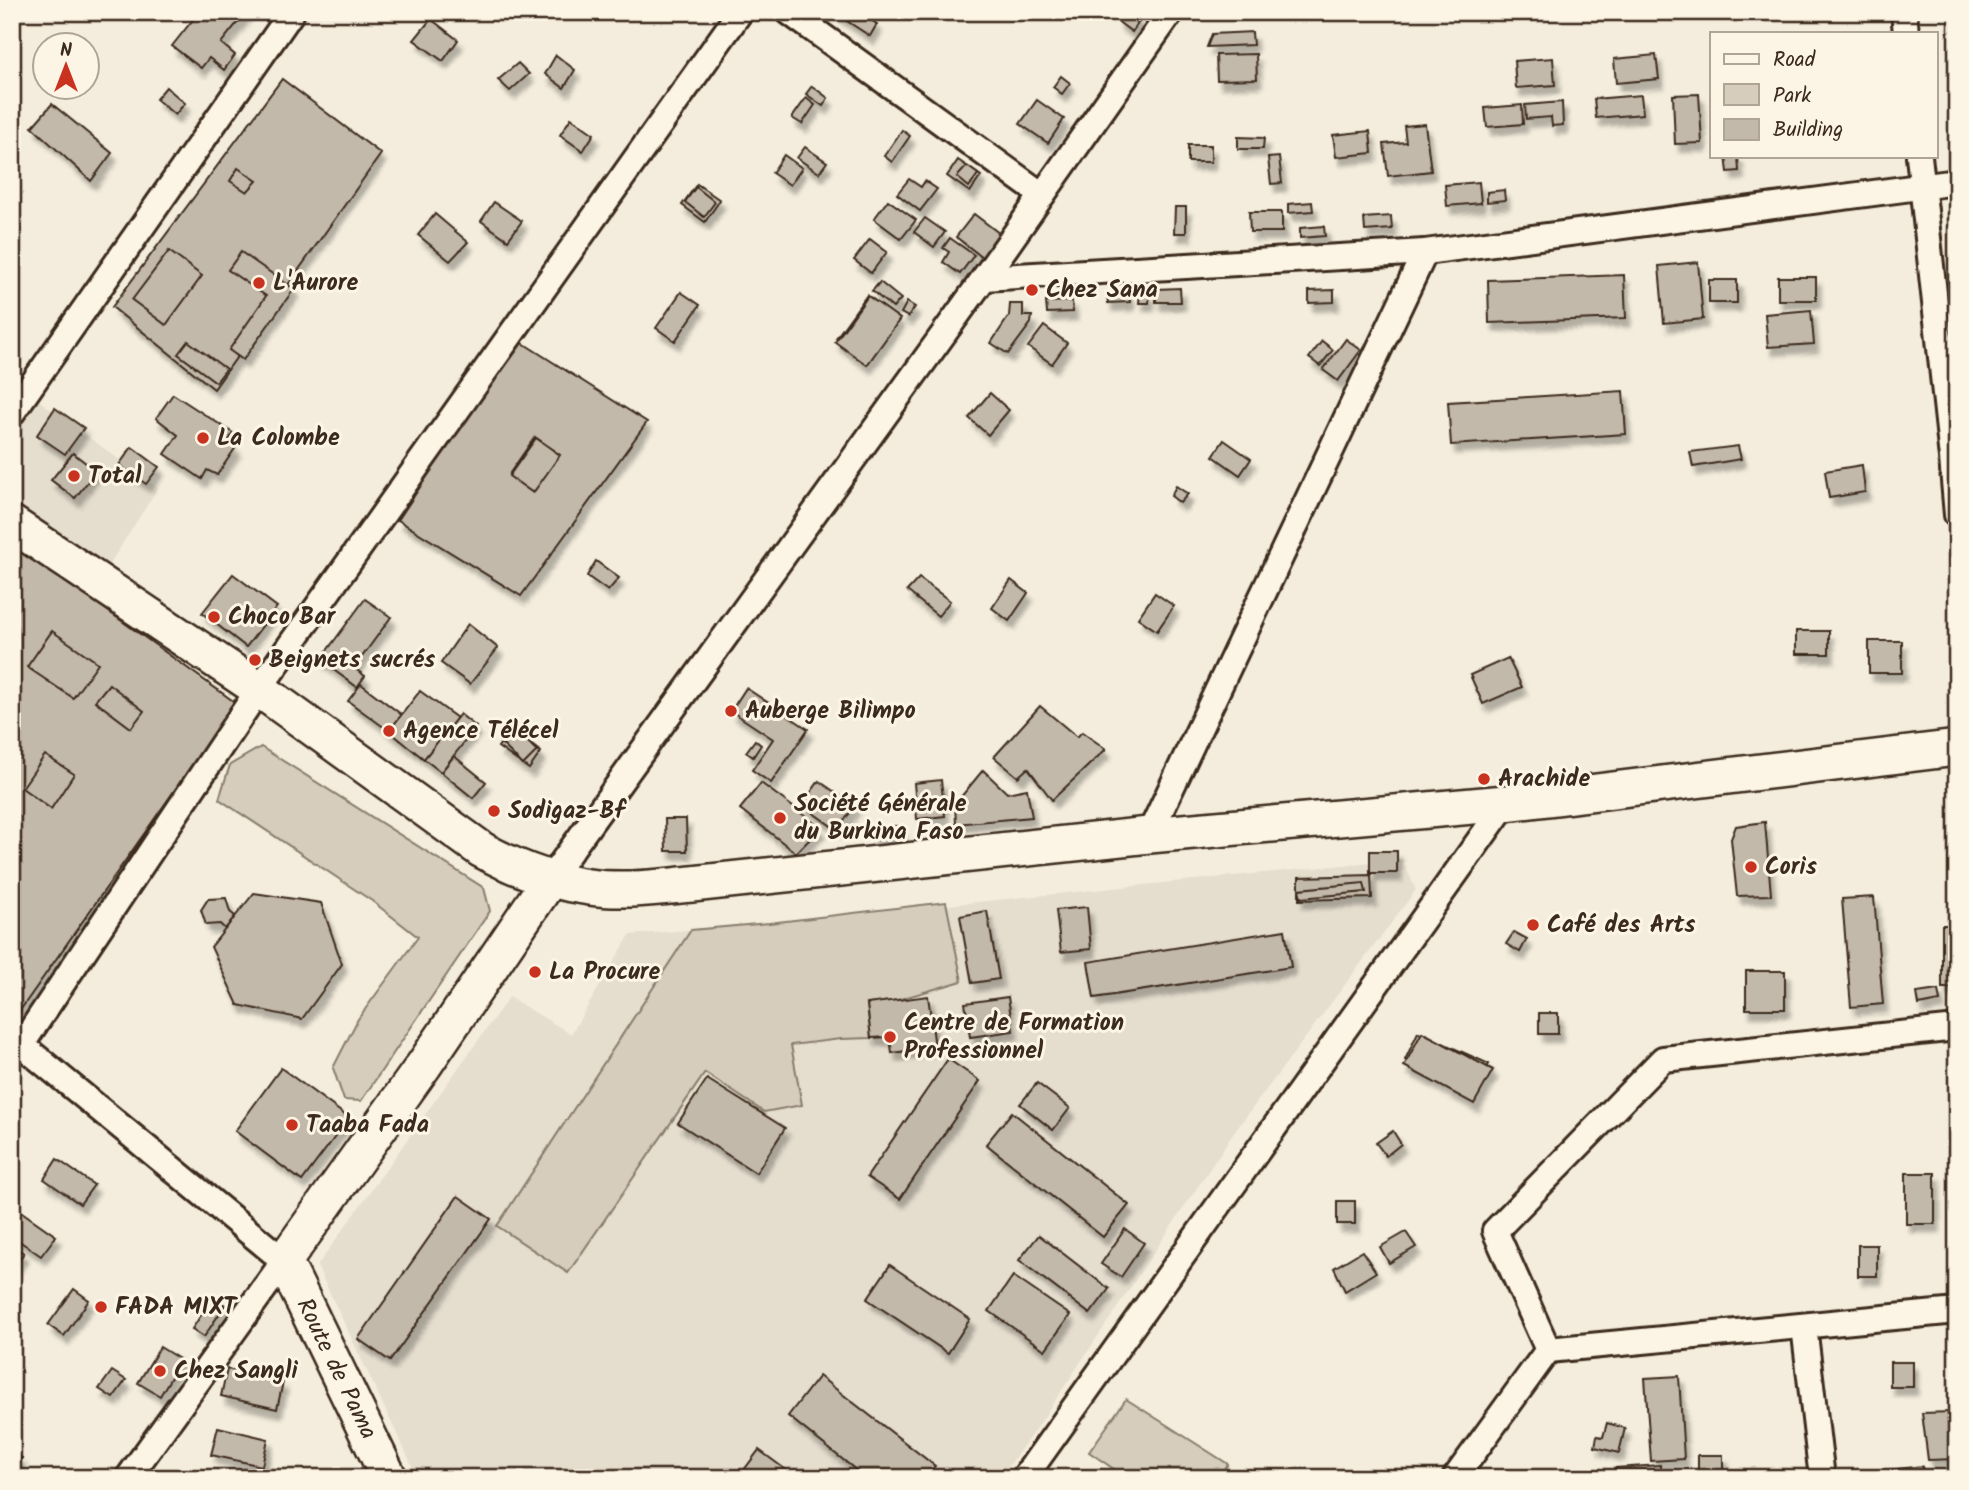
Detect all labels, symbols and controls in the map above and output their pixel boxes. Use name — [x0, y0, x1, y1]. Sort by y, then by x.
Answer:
north arrow — [32, 32, 102, 102]
legend — [1710, 32, 1938, 158]
text: N — [60, 36, 72, 66]
text: Road — [1773, 44, 1816, 77]
text: Park — [1773, 80, 1811, 113]
text: Building — [1773, 114, 1843, 147]
place label: L'Aurore — [273, 264, 358, 303]
place label: Chez Sana — [1046, 271, 1158, 310]
marker: L'Aurore — [251, 275, 267, 291]
marker: Chez Sana — [1024, 282, 1040, 298]
place label: La Colombe — [217, 419, 340, 458]
marker: La Colombe — [195, 430, 211, 446]
place label: Total — [88, 457, 142, 496]
marker: Total — [66, 468, 82, 484]
place label: Choco Bar — [228, 598, 336, 637]
marker: Choco Bar — [206, 609, 222, 625]
place label: Beignets sucrés — [269, 641, 435, 680]
marker: Beignets sucrés — [247, 652, 263, 668]
place label: Auberge Bilimpo — [745, 692, 916, 731]
marker: Auberge Bilimpo — [723, 703, 739, 719]
place label: Agence Télécel — [403, 712, 559, 751]
marker: Agence Télécel — [381, 723, 397, 739]
place label: Arachide — [1498, 760, 1590, 799]
marker: Arachide — [1476, 771, 1492, 787]
place label: Société Générale du Burkina Faso — [794, 785, 967, 852]
place label: Sodigaz-Bf — [508, 792, 627, 831]
marker: Sodigaz-Bf — [486, 803, 502, 819]
marker: Société Générale du Burkina Faso — [772, 810, 788, 826]
place label: Coris — [1765, 848, 1817, 887]
marker: Coris — [1743, 859, 1759, 875]
place label: Café des Arts — [1547, 906, 1696, 945]
marker: Café des Arts — [1525, 917, 1541, 933]
place label: La Procure — [549, 953, 660, 992]
marker: La Procure — [527, 964, 543, 980]
place label: Centre de Formation Professionnel — [904, 1004, 1124, 1071]
marker: Centre de Formation Professionnel — [882, 1029, 898, 1045]
place label: Taaba Fada — [306, 1106, 429, 1145]
marker: Taaba Fada — [284, 1117, 300, 1133]
place label: FADA MIXT — [115, 1288, 238, 1327]
street label: Route de Pama — [285, 1292, 387, 1446]
marker: FADA MIXT — [93, 1299, 109, 1315]
place label: Chez Sangli — [174, 1352, 299, 1391]
marker: Chez Sangli — [152, 1363, 168, 1379]

